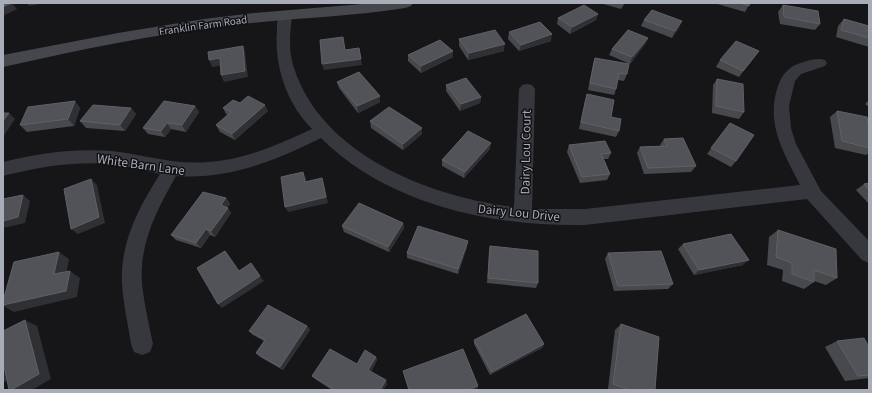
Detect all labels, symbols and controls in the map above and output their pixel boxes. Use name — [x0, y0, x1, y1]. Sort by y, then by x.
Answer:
street label: Franklin Farm Road — [158, 12, 248, 39]
street label: Dairy Lou Court — [516, 109, 536, 194]
street label: White Barn Lane — [96, 150, 186, 180]
street label: Dairy Lou Drive — [477, 200, 561, 226]

